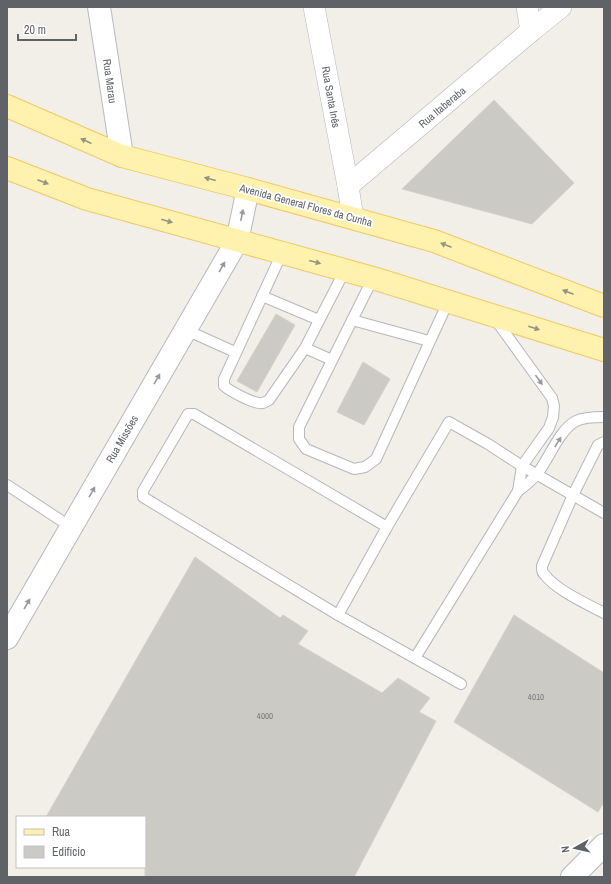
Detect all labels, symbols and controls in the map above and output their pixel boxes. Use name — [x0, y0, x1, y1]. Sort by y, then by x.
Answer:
scale bar — [18, 16, 76, 42]
text: 20 m — [24, 22, 46, 38]
street label: Rua Marau — [100, 58, 120, 104]
street label: Rua Santa Inês — [319, 65, 343, 129]
street label: Rua Itaberaba — [416, 83, 468, 131]
one-way arrow — [80, 138, 92, 144]
one-way arrow — [204, 176, 216, 182]
one-way arrow — [38, 179, 50, 185]
street label: Avenida General Flores da Cunha — [237, 180, 374, 229]
one-way arrow — [240, 209, 246, 221]
one-way arrow — [161, 218, 173, 224]
one-way arrow — [440, 242, 452, 248]
one-way arrow — [309, 259, 321, 265]
one-way arrow — [219, 261, 226, 273]
one-way arrow — [561, 288, 573, 294]
one-way arrow — [528, 325, 540, 331]
one-way arrow — [154, 373, 161, 385]
one-way arrow — [535, 375, 543, 386]
street label: Rua Missões — [103, 412, 141, 465]
one-way arrow — [554, 437, 562, 447]
one-way arrow — [88, 486, 95, 497]
one-way arrow — [23, 598, 30, 610]
house number: 4010 — [528, 691, 544, 703]
house number: 4000 — [257, 710, 273, 722]
legend — [16, 816, 146, 868]
text: Rua — [52, 824, 71, 840]
north arrow — [555, 828, 595, 868]
text: Edifício — [52, 844, 85, 860]
text: N — [558, 845, 572, 854]

